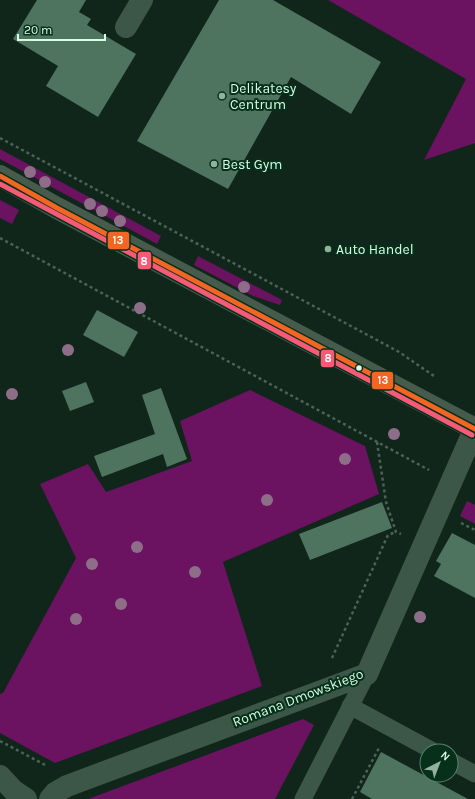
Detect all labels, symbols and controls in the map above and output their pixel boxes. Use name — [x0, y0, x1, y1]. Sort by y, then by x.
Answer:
scale bar — [18, 16, 105, 42]
text: 20 m — [24, 23, 52, 37]
place label: Delikatesy Centrum — [230, 80, 297, 113]
marker: Delikatesy Centrum — [217, 91, 227, 101]
place label: Best Gym — [222, 156, 282, 173]
marker: Best Gym — [209, 159, 219, 169]
line badge: 13 — [107, 231, 130, 250]
text: 13 — [113, 234, 124, 247]
place label: Auto Handel — [336, 241, 414, 258]
marker: Auto Handel — [323, 244, 333, 254]
line badge: 8 — [137, 251, 152, 270]
text: 8 — [140, 255, 148, 268]
line badge: 8 — [320, 349, 335, 368]
text: 8 — [324, 352, 332, 365]
unlabelled marker — [354, 363, 364, 373]
line badge: 13 — [371, 371, 394, 390]
text: 13 — [378, 374, 389, 387]
street label: Romana Dmowskiego — [230, 665, 366, 731]
north arrow — [419, 743, 459, 783]
text: N — [438, 748, 453, 763]

